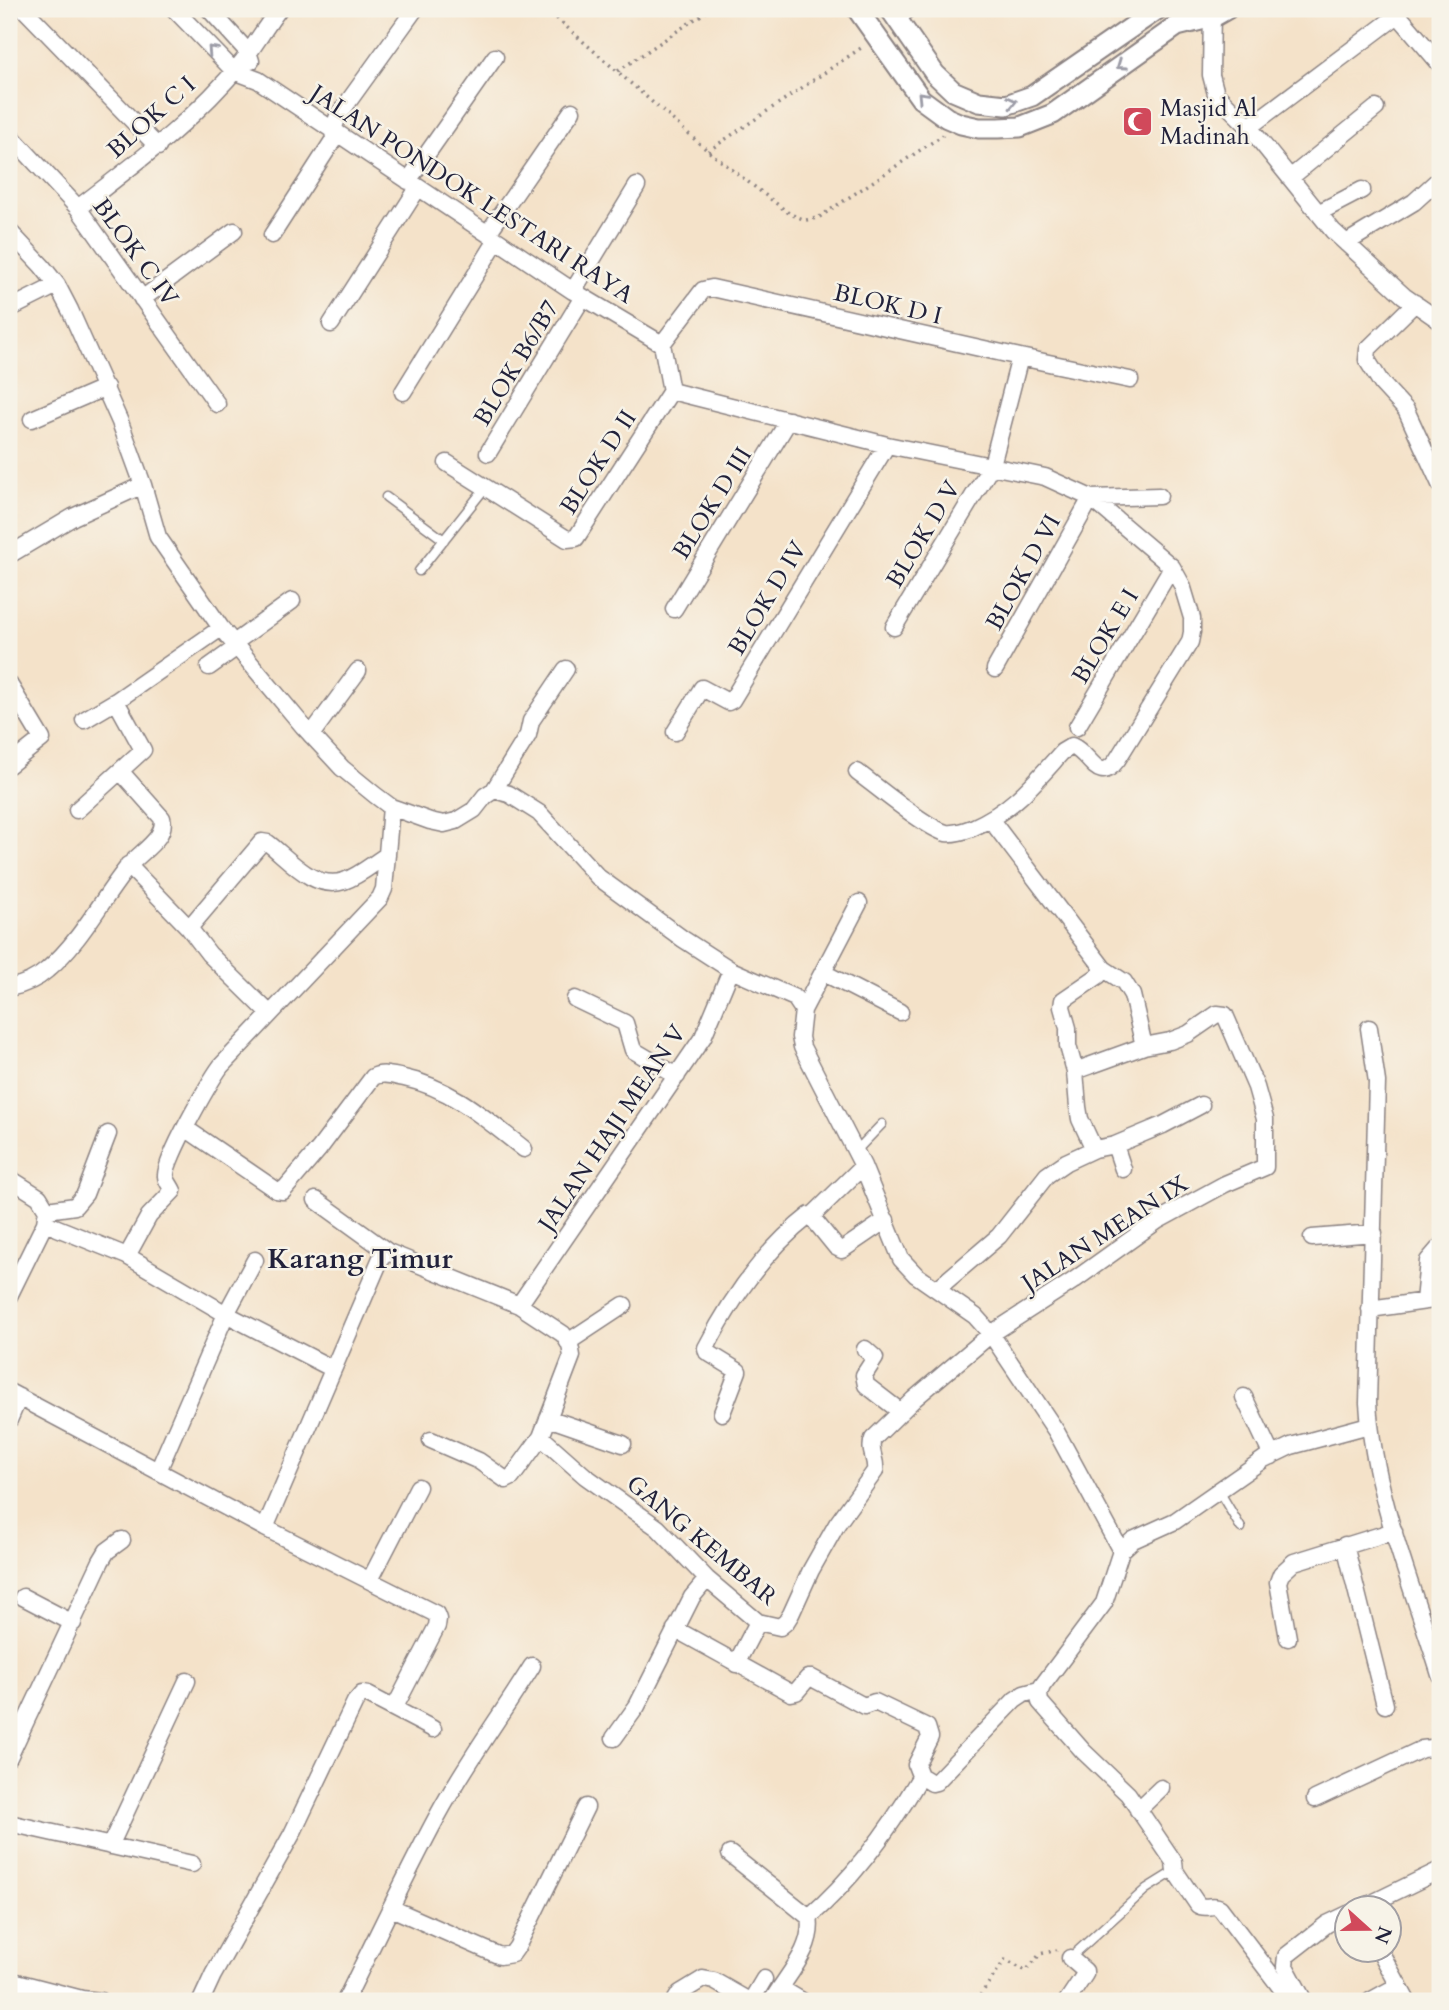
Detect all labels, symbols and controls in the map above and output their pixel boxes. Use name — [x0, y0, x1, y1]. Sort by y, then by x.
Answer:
one-way arrow — [208, 45, 220, 58]
one-way arrow — [1116, 57, 1129, 69]
street label: BLOK C I — [100, 69, 203, 166]
street label: JALAN PONDOK LESTARI RAYA — [301, 76, 641, 312]
one-way arrow — [917, 92, 930, 105]
place label: Masjid Al Madinah — [1160, 92, 1257, 153]
one-way arrow — [1006, 95, 1018, 110]
mosque icon: Masjid Al Madinah — [1120, 105, 1154, 139]
street label: BLOK C IV — [85, 191, 186, 313]
street label: BLOK D I — [831, 276, 945, 333]
street label: BLOK B6/B7 — [466, 294, 567, 432]
street label: BLOK D II — [552, 404, 644, 521]
street label: BLOK D III — [665, 441, 760, 566]
street label: BLOK D V — [879, 474, 969, 594]
street label: BLOK D VI — [978, 508, 1069, 636]
street label: BLOK D IV — [720, 535, 815, 661]
street label: BLOK E I — [1064, 583, 1147, 690]
street label: JALAN HAJI MEAN V — [529, 1018, 694, 1241]
street label: JALAN MEAN IX — [1013, 1167, 1195, 1301]
district label: Karang Timur — [267, 1240, 454, 1278]
street label: GANG KEMBAR — [619, 1468, 784, 1613]
north arrow — [1334, 1895, 1404, 1965]
text: N — [1368, 1922, 1398, 1948]

